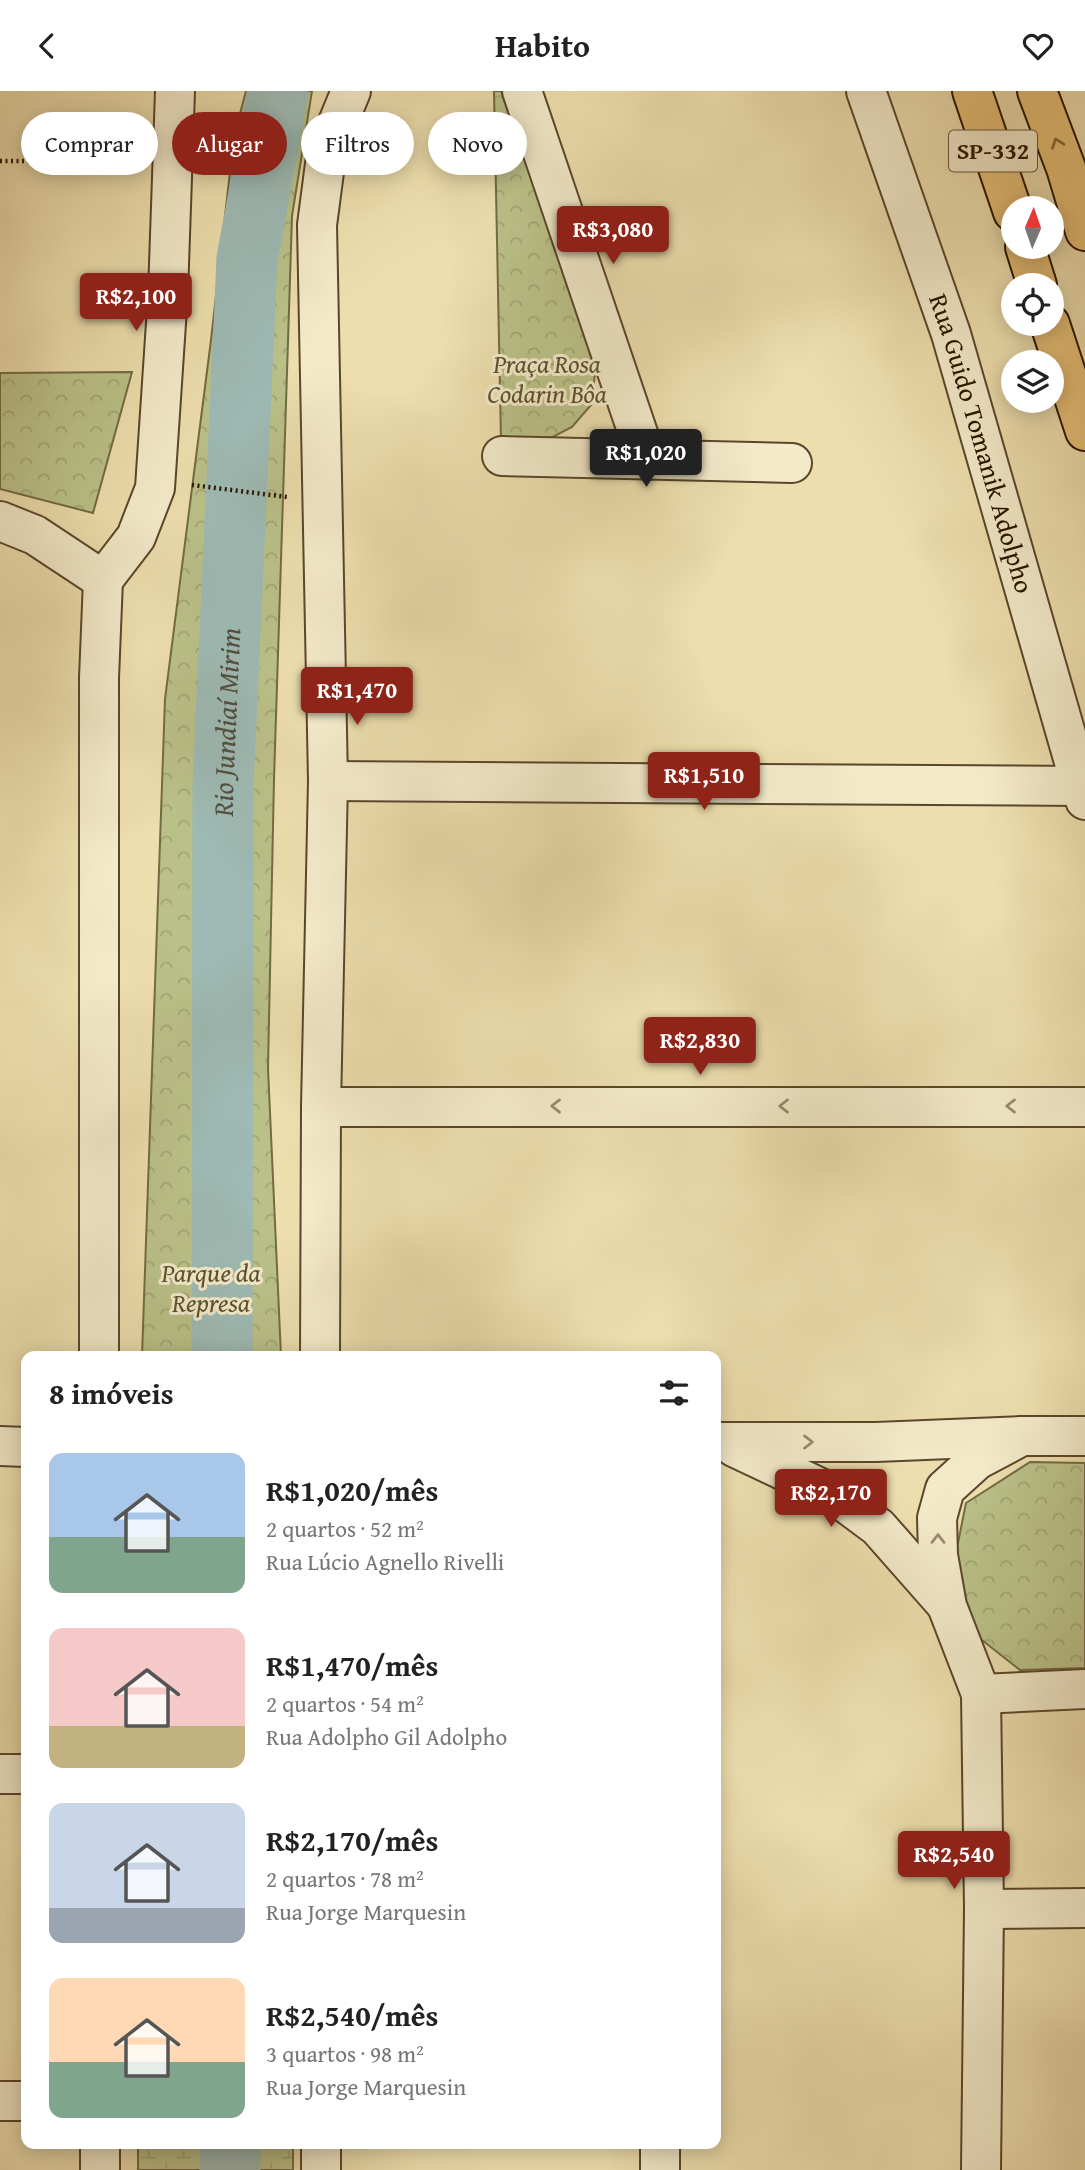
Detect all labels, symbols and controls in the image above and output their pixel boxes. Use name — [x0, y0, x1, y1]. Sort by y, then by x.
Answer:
text: Habito — [495, 22, 590, 69]
icon: back — [28, 27, 66, 65]
icon: heart — [1019, 27, 1057, 65]
chip: Comprar — [21, 112, 158, 175]
chip: Alugar — [172, 112, 287, 175]
chip: Filtros — [301, 112, 414, 175]
chip: Novo — [428, 112, 527, 175]
road number: SP-332 — [949, 131, 1037, 171]
one-way arrow — [1051, 137, 1065, 149]
north arrow — [1001, 196, 1064, 259]
map controls — [1001, 196, 1064, 413]
pin: R$3,080 — [548, 207, 678, 266]
text: R$3,080 — [573, 212, 653, 245]
pin: R$2,100 — [71, 273, 201, 333]
button: locate — [1001, 273, 1064, 336]
text: R$2,100 — [96, 279, 176, 312]
street label: Rua Guido Tomanik Adolpho — [919, 288, 1044, 597]
park label: Praça Rosa Codarin Bôa — [487, 344, 607, 413]
button: layers — [1001, 350, 1064, 413]
pin: R$1,020 — [581, 429, 711, 489]
text: R$1,020 — [606, 435, 686, 468]
water label: Rio Jundiaí Mirim — [202, 626, 250, 818]
pin: R$1,470 — [292, 667, 422, 727]
text: R$1,470 — [317, 673, 397, 706]
pin: R$1,510 — [639, 753, 769, 812]
text: R$1,510 — [664, 758, 744, 791]
pin: R$2,830 — [635, 1017, 765, 1077]
text: R$2,830 — [660, 1023, 740, 1056]
one-way arrow — [551, 1098, 561, 1114]
one-way arrow — [778, 1098, 789, 1114]
one-way arrow — [1006, 1098, 1016, 1114]
park label: Parque da Represa — [160, 1253, 261, 1322]
text: 8 imóveis — [49, 1371, 174, 1415]
icon: filters — [655, 1374, 693, 1412]
one-way arrow — [804, 1434, 814, 1450]
text: R$1,020/mês — [266, 1468, 438, 1512]
pin: R$2,170 — [766, 1469, 896, 1529]
text: R$2,170 — [791, 1475, 871, 1508]
icon: home — [105, 1481, 189, 1565]
text: 2 quartos · 52 m² — [266, 1512, 424, 1545]
one-way arrow — [930, 1533, 946, 1544]
text: Rua Lúcio Agnello Rivelli — [266, 1545, 504, 1578]
text: R$1,470/mês — [266, 1643, 438, 1687]
icon: home — [105, 1656, 189, 1740]
text: 2 quartos · 54 m² — [266, 1687, 424, 1720]
text: Rua Adolpho Gil Adolpho — [266, 1720, 507, 1753]
text: R$2,170/mês — [266, 1818, 438, 1862]
icon: home — [105, 1831, 189, 1915]
pin: R$2,540 — [889, 1832, 1019, 1891]
text: R$2,540 — [914, 1837, 994, 1870]
text: 2 quartos · 78 m² — [266, 1862, 424, 1895]
text: Rua Jorge Marquesin — [266, 1895, 466, 1928]
text: R$2,540/mês — [266, 1993, 438, 2037]
icon: home — [105, 2006, 189, 2090]
text: 3 quartos · 98 m² — [266, 2037, 424, 2070]
text: Rua Jorge Marquesin — [266, 2070, 466, 2103]

